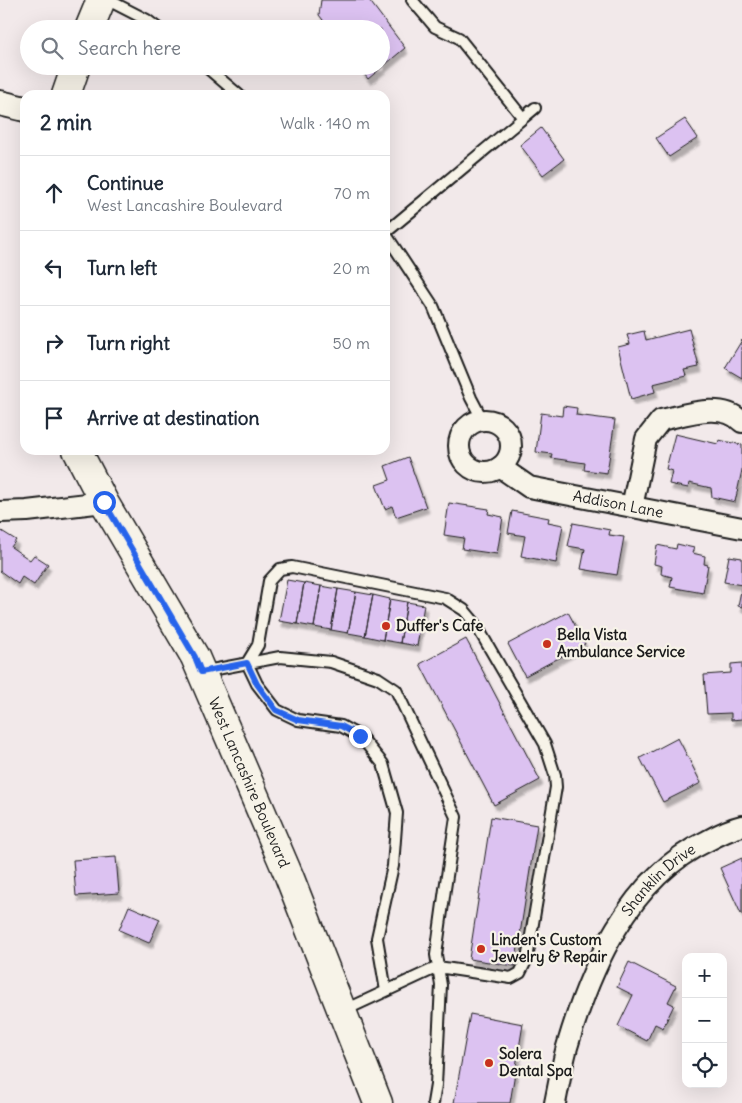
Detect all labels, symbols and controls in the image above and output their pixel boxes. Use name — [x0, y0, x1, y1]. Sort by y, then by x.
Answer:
search box — [20, 20, 390, 75]
icon: search — [38, 34, 66, 62]
text: Search here — [78, 36, 181, 60]
text: 2 min — [40, 109, 92, 136]
text: Walk · 140 m — [280, 113, 370, 133]
text: Continue — [87, 171, 164, 195]
icon: ahead — [40, 179, 68, 207]
text: 70 m — [334, 183, 370, 203]
text: West Lancashire Boulevard — [87, 195, 282, 215]
icon: left — [40, 254, 68, 282]
text: Turn left — [87, 256, 157, 280]
text: 20 m — [333, 258, 370, 278]
icon: right — [40, 329, 68, 357]
text: Turn right — [87, 331, 170, 355]
text: 50 m — [332, 333, 370, 353]
icon: arrive — [40, 404, 68, 432]
text: Arrive at destination — [87, 406, 260, 430]
street label: Addison Lane — [571, 486, 665, 522]
route start — [93, 491, 116, 514]
place label: Duffer's Cafe — [396, 616, 483, 635]
marker: Duffer's Cafe — [380, 620, 392, 632]
place label: Bella Vista Ambulance Service — [557, 625, 685, 661]
marker: Bella Vista Ambulance Service — [541, 638, 553, 650]
street label: West Lancashire Boulevard — [204, 694, 294, 871]
route end — [349, 725, 372, 748]
street label: Shanklin Drive — [617, 839, 699, 919]
place label: Linden's Custom Jewelry & Repair — [491, 930, 608, 967]
marker: Linden's Custom Jewelry & Repair — [475, 943, 487, 955]
map controls — [682, 953, 727, 1088]
button: + — [682, 953, 727, 998]
button: − — [682, 998, 727, 1043]
button: locate — [682, 1043, 727, 1088]
place label: Solera Dental Spa — [499, 1044, 573, 1081]
marker: Solera Dental Spa — [483, 1057, 495, 1069]

